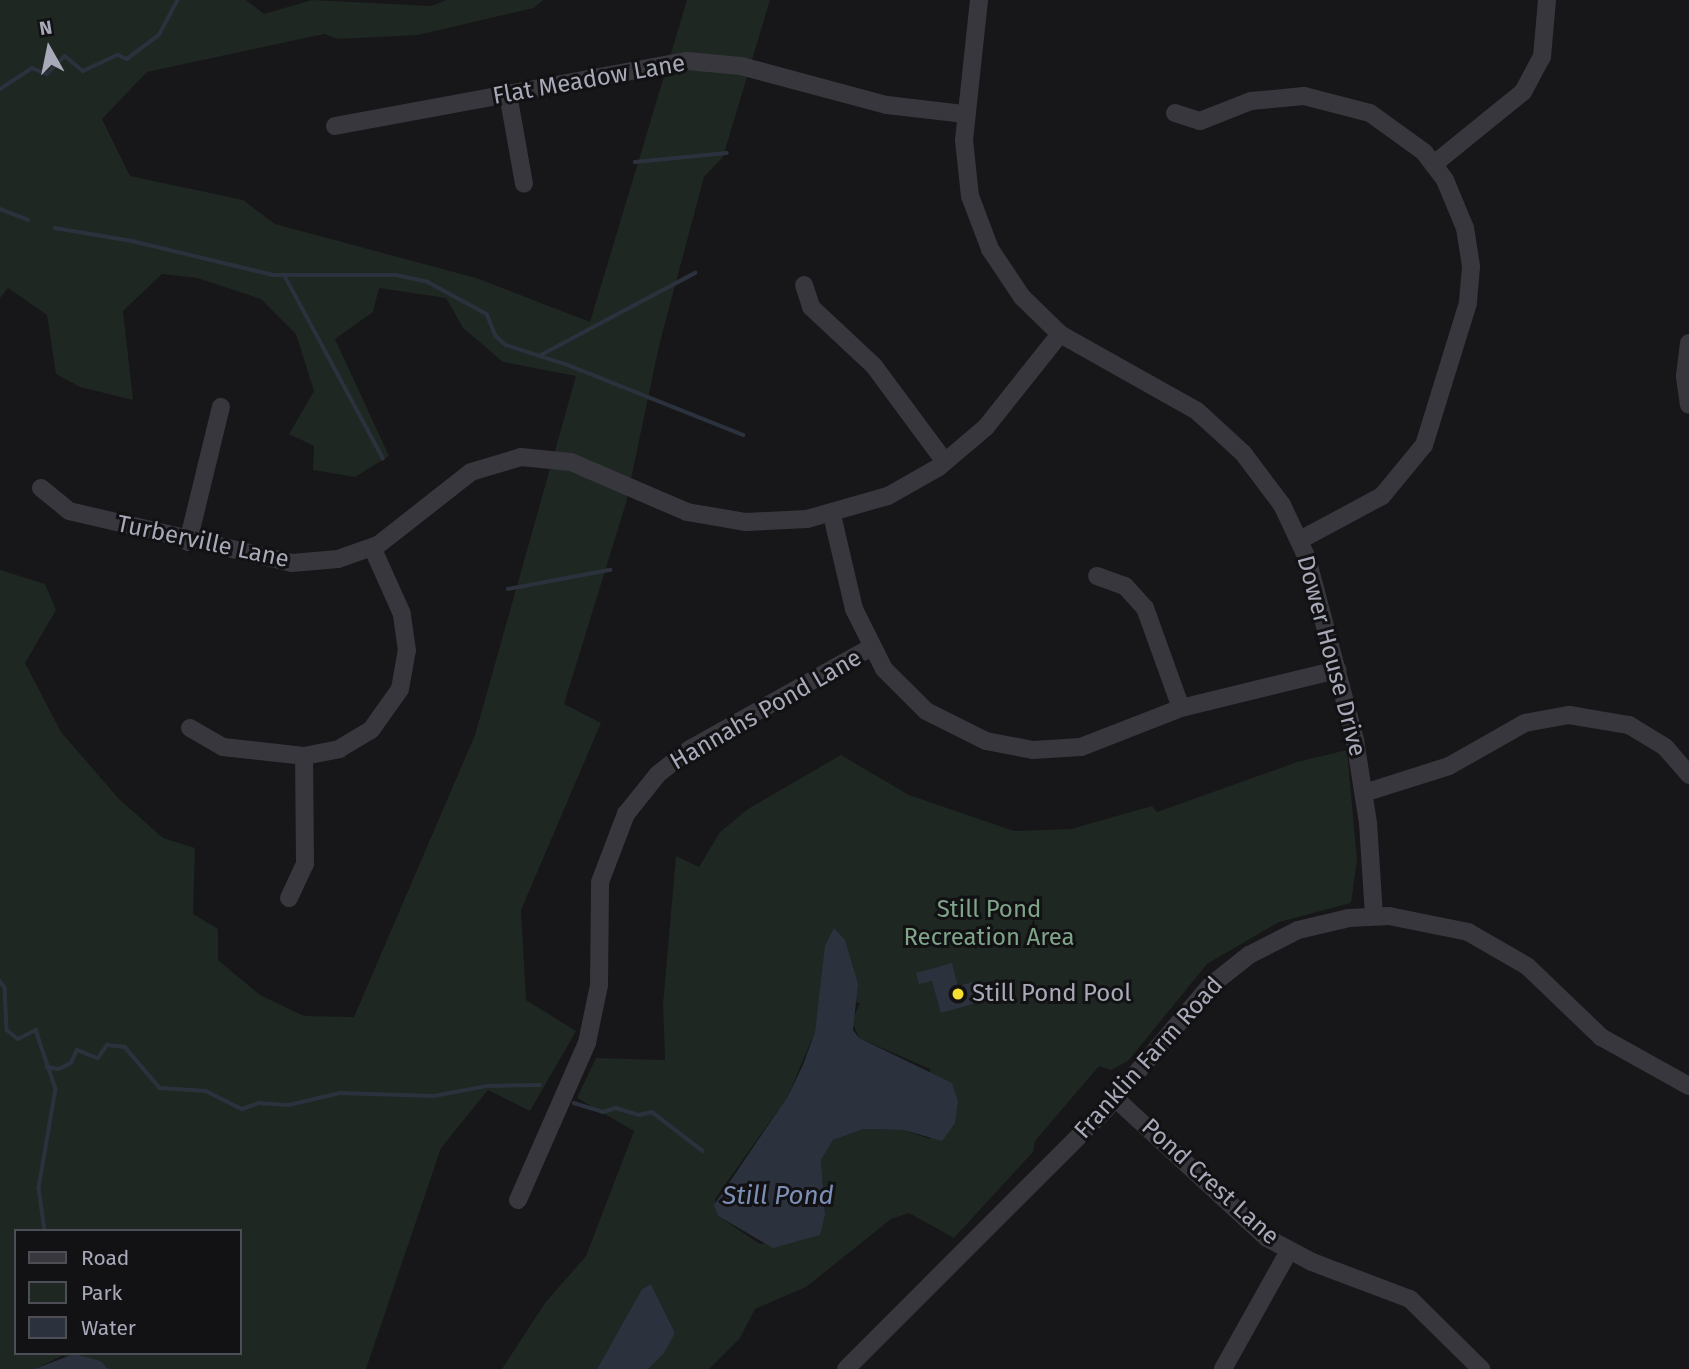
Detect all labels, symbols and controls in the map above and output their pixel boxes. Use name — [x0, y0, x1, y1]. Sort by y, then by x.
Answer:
north arrow — [14, 14, 84, 84]
text: N — [38, 15, 54, 40]
street label: Flat Meadow Lane — [491, 49, 687, 111]
street label: Turberville Lane — [114, 510, 292, 574]
street label: Dower House Drive — [1290, 552, 1372, 760]
street label: Hannahs Pond Lane — [665, 643, 867, 777]
park label: Still Pond Recreation Area — [903, 896, 1075, 952]
street label: Franklin Farm Road — [1069, 971, 1229, 1145]
place label: Still Pond Pool — [972, 980, 1131, 1008]
marker: Still Pond Pool — [950, 986, 966, 1002]
street label: Pond Crest Lane — [1135, 1113, 1285, 1251]
water label: Still Pond — [722, 1180, 834, 1212]
legend — [14, 1229, 242, 1355]
text: Road — [81, 1245, 129, 1271]
text: Park — [81, 1280, 122, 1306]
text: Water — [81, 1315, 136, 1341]

